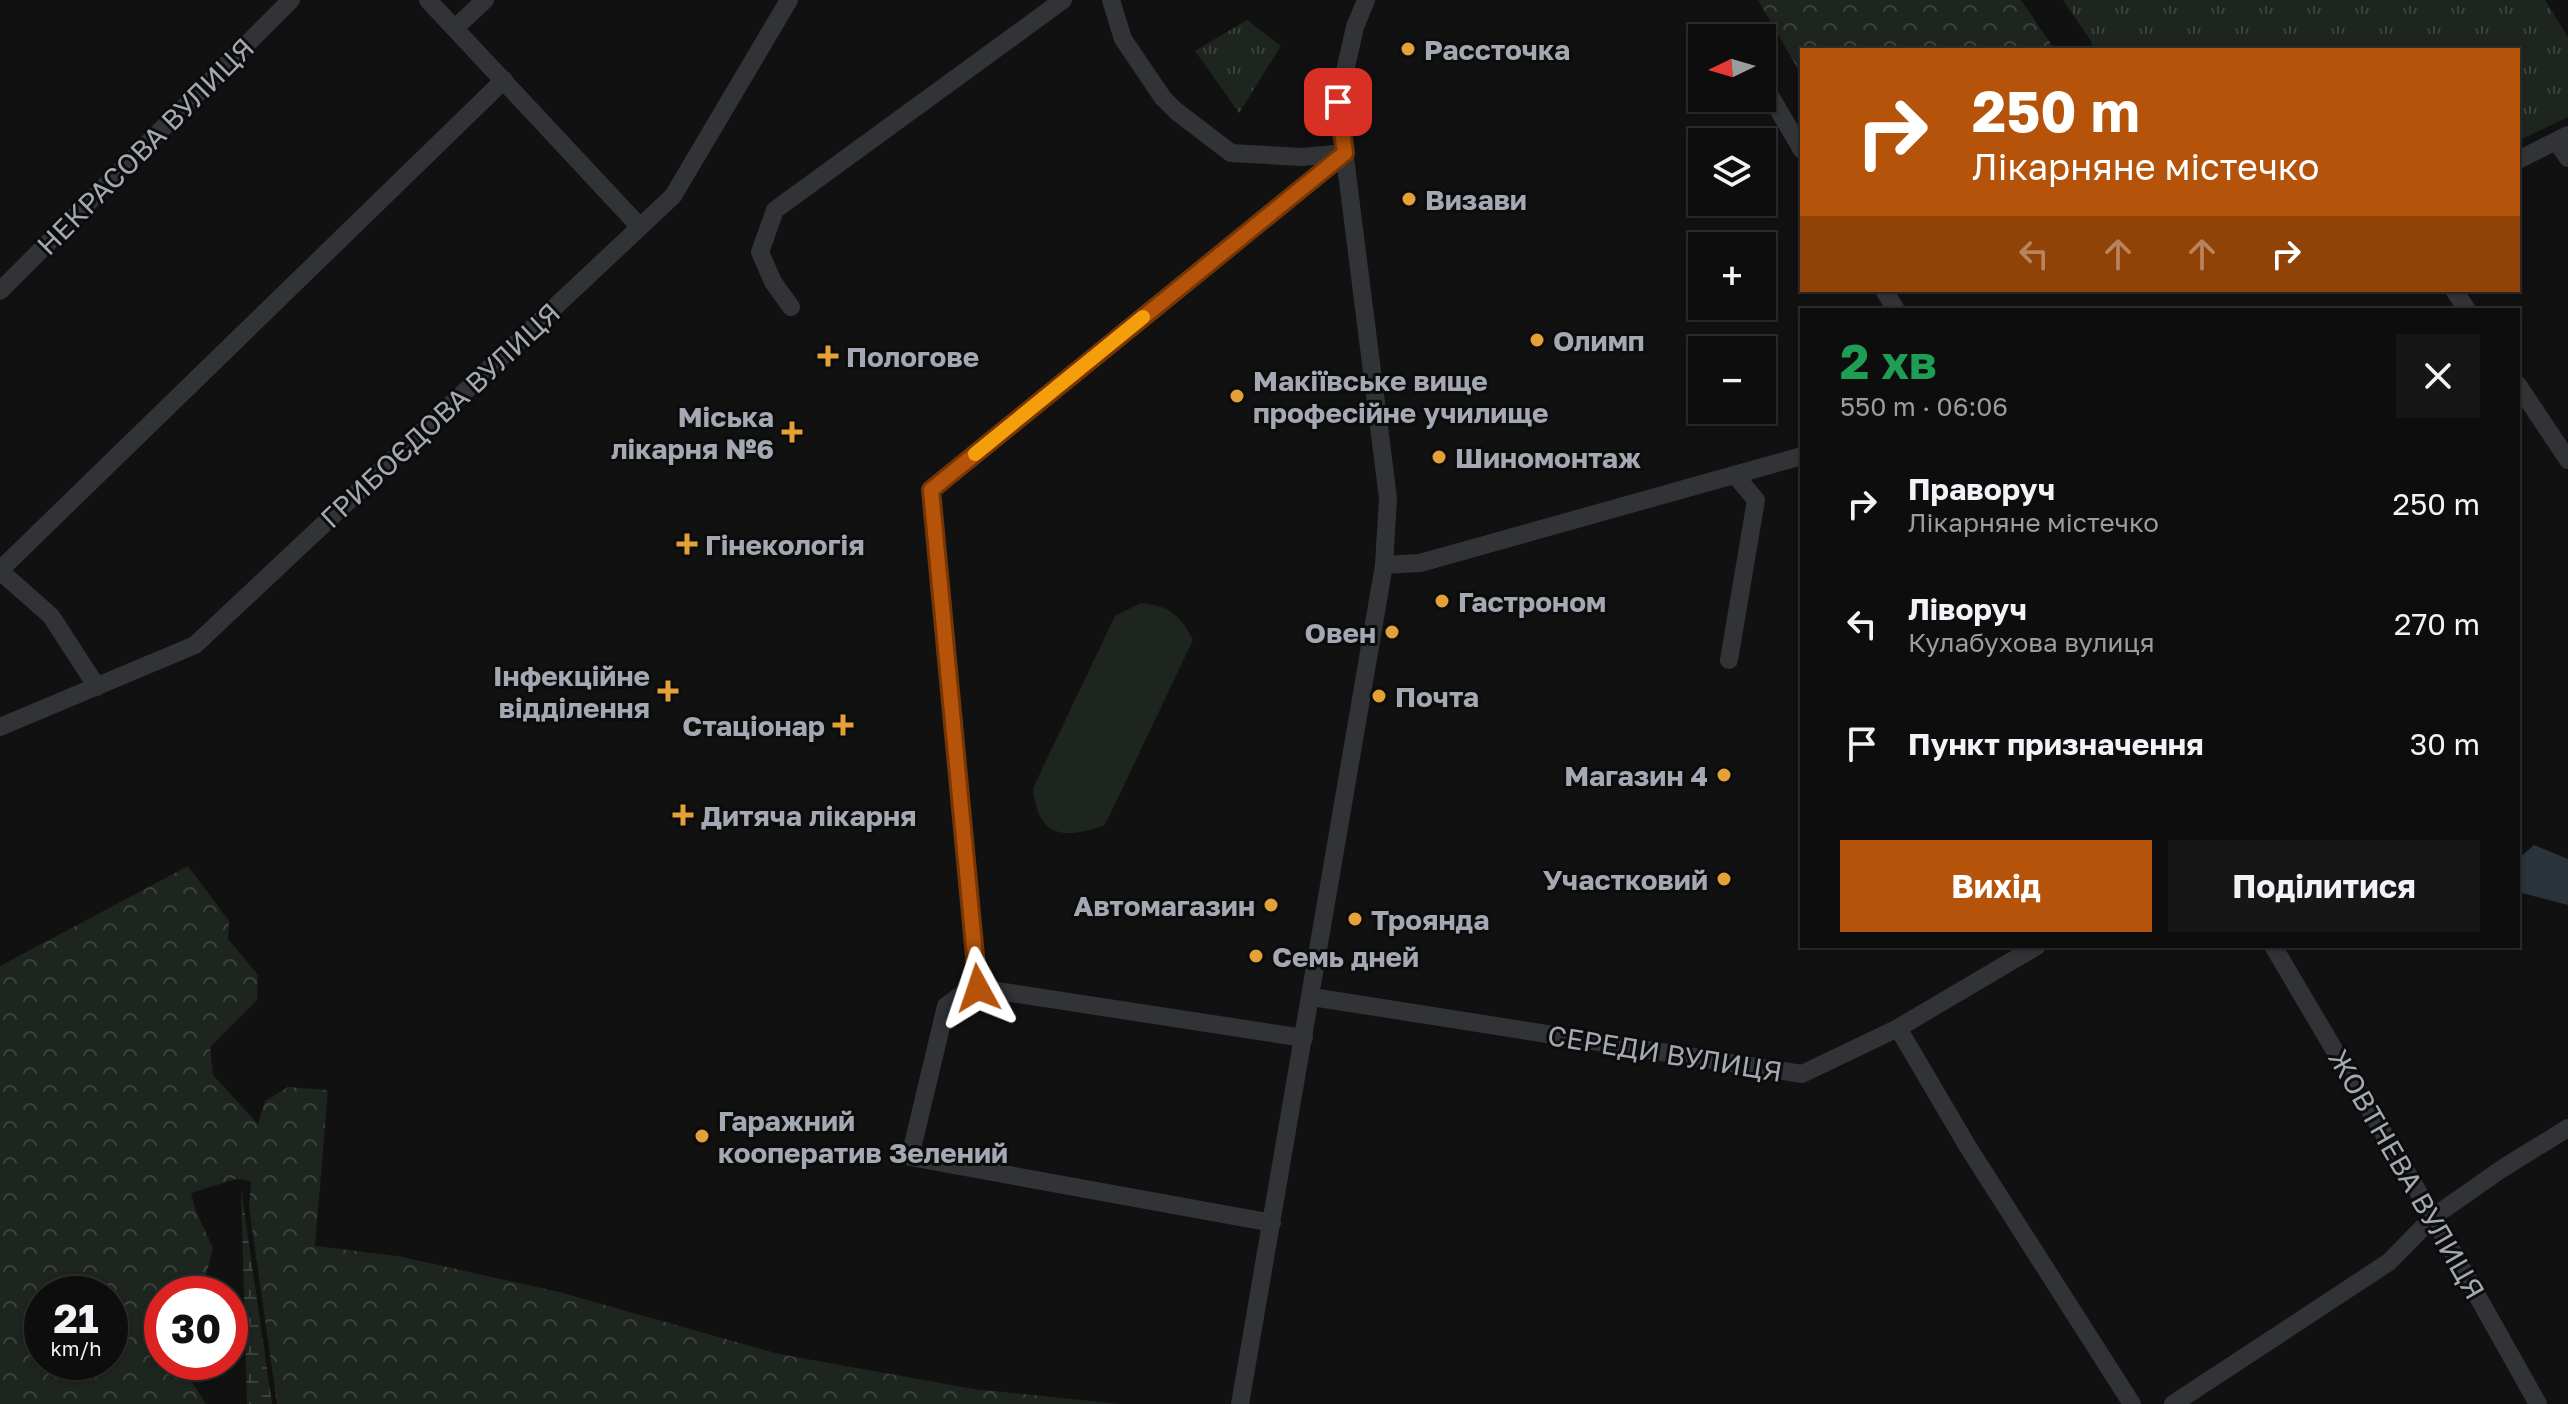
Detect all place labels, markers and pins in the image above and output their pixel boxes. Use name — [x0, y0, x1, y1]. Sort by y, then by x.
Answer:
place label: Рассточка — [1424, 33, 1570, 66]
marker: Рассточка — [1399, 40, 1417, 58]
pin — [1304, 68, 1372, 136]
place label: Визави — [1425, 183, 1527, 216]
marker: Визави — [1400, 190, 1418, 208]
place label: Олимп — [1553, 324, 1645, 357]
marker: Олимп — [1528, 331, 1546, 349]
place label: Пологове — [846, 340, 979, 373]
marker: Пологове — [817, 345, 839, 367]
place label: Макіївське вище професійне училище — [1253, 364, 1548, 429]
marker: Макіївське вище професійне училище — [1228, 387, 1246, 405]
place label: Міська лікарня №6 — [611, 400, 774, 465]
marker: Міська лікарня №6 — [781, 421, 803, 443]
place label: Шиномонтаж — [1455, 441, 1641, 474]
marker: Шиномонтаж — [1430, 448, 1448, 466]
place label: Гінекологія — [705, 528, 865, 561]
marker: Гінекологія — [676, 533, 698, 555]
place label: Гастроном — [1458, 585, 1606, 618]
marker: Гастроном — [1433, 592, 1451, 610]
place label: Овен — [1305, 616, 1376, 649]
marker: Овен — [1383, 623, 1401, 641]
place label: Інфекційне відділення — [493, 659, 650, 724]
marker: Інфекційне відділення — [657, 680, 679, 702]
place label: Почта — [1395, 680, 1479, 713]
marker: Почта — [1370, 687, 1388, 705]
place label: Стаціонар — [682, 709, 825, 742]
marker: Стаціонар — [832, 714, 854, 736]
place label: Магазин 4 — [1564, 759, 1708, 792]
marker: Магазин 4 — [1715, 766, 1733, 784]
place label: Дитяча лікарня — [701, 799, 916, 832]
marker: Дитяча лікарня — [672, 804, 694, 826]
place label: Участковий — [1543, 863, 1708, 896]
marker: Участковий — [1715, 870, 1733, 888]
place label: Автомагазин — [1074, 889, 1255, 922]
marker: Автомагазин — [1262, 896, 1280, 914]
place label: Троянда — [1371, 903, 1489, 936]
marker: Троянда — [1346, 910, 1364, 928]
place label: Семь дней — [1272, 940, 1419, 973]
marker: Семь дней — [1247, 947, 1265, 965]
place label: Гаражний кооператив Зелений — [718, 1104, 1008, 1169]
marker: Гаражний кооператив Зелений — [693, 1127, 711, 1145]

